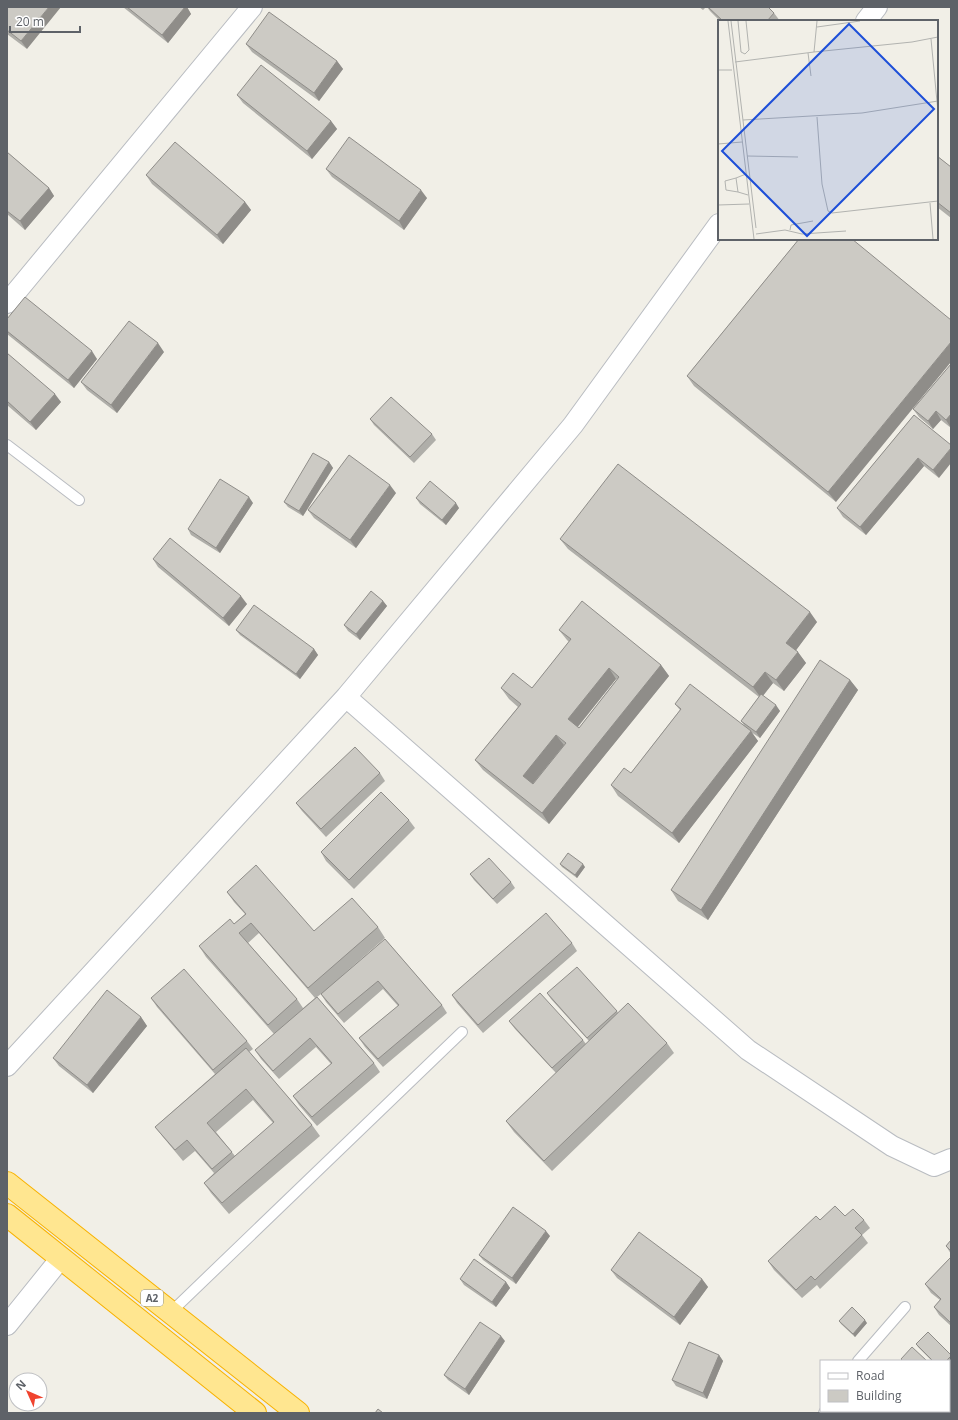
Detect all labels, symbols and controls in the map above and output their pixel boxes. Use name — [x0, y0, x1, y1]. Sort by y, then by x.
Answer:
scale bar — [10, 8, 80, 34]
text: 20 m — [16, 13, 44, 30]
inset map — [718, 20, 938, 240]
road number: A2 — [141, 1290, 163, 1306]
legend — [820, 1360, 950, 1412]
text: Road — [856, 1367, 885, 1384]
north arrow — [8, 1372, 48, 1412]
text: N — [12, 1376, 29, 1393]
text: Building — [856, 1387, 902, 1404]

